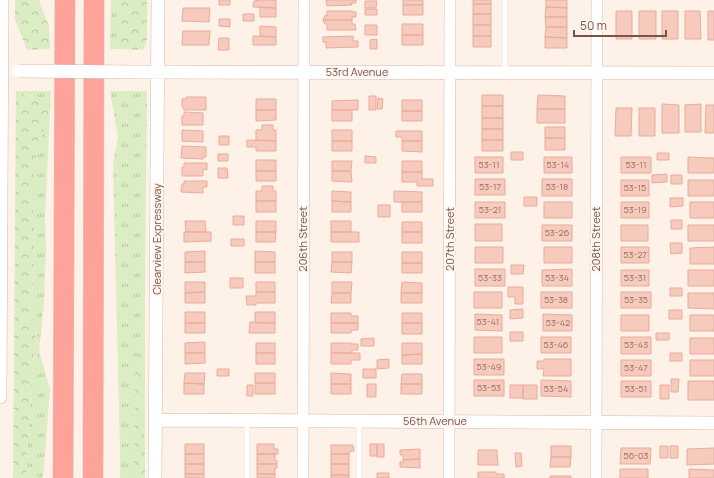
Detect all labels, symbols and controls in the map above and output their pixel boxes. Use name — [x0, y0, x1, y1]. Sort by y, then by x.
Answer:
scale bar — [574, 12, 666, 38]
text: 50 m — [580, 17, 607, 34]
street label: 53rd Avenue — [326, 64, 389, 79]
house number: 53-11 — [479, 158, 499, 171]
house number: 53-14 — [547, 158, 569, 171]
house number: 53-11 — [626, 158, 646, 171]
house number: 53-17 — [479, 180, 501, 193]
house number: 53-18 — [546, 180, 568, 193]
house number: 53-15 — [624, 181, 646, 194]
street label: Clearview Expressway — [149, 183, 164, 295]
house number: 53-21 — [479, 203, 501, 216]
house number: 53-19 — [623, 203, 647, 216]
street label: 206th Street — [295, 206, 310, 272]
street label: 207th Street — [442, 207, 457, 271]
street label: 208th Street — [588, 207, 603, 271]
house number: 53-26 — [545, 226, 570, 239]
house number: 53-27 — [623, 248, 647, 261]
house number: 53-33 — [478, 271, 502, 284]
house number: 53-34 — [545, 271, 569, 284]
house number: 53-31 — [624, 271, 646, 284]
house number: 53-38 — [544, 293, 568, 306]
house number: 53-35 — [624, 293, 648, 306]
house number: 53-41 — [477, 315, 499, 328]
house number: 53-42 — [546, 316, 570, 329]
house number: 53-46 — [544, 338, 569, 351]
house number: 53-43 — [624, 338, 648, 351]
house number: 53-49 — [477, 360, 501, 373]
house number: 53-47 — [624, 361, 648, 374]
house number: 53-53 — [477, 381, 501, 394]
house number: 53-54 — [544, 382, 568, 395]
house number: 53-51 — [625, 382, 647, 395]
street label: 56th Avenue — [403, 413, 468, 428]
house number: 56-03 — [623, 449, 649, 462]

